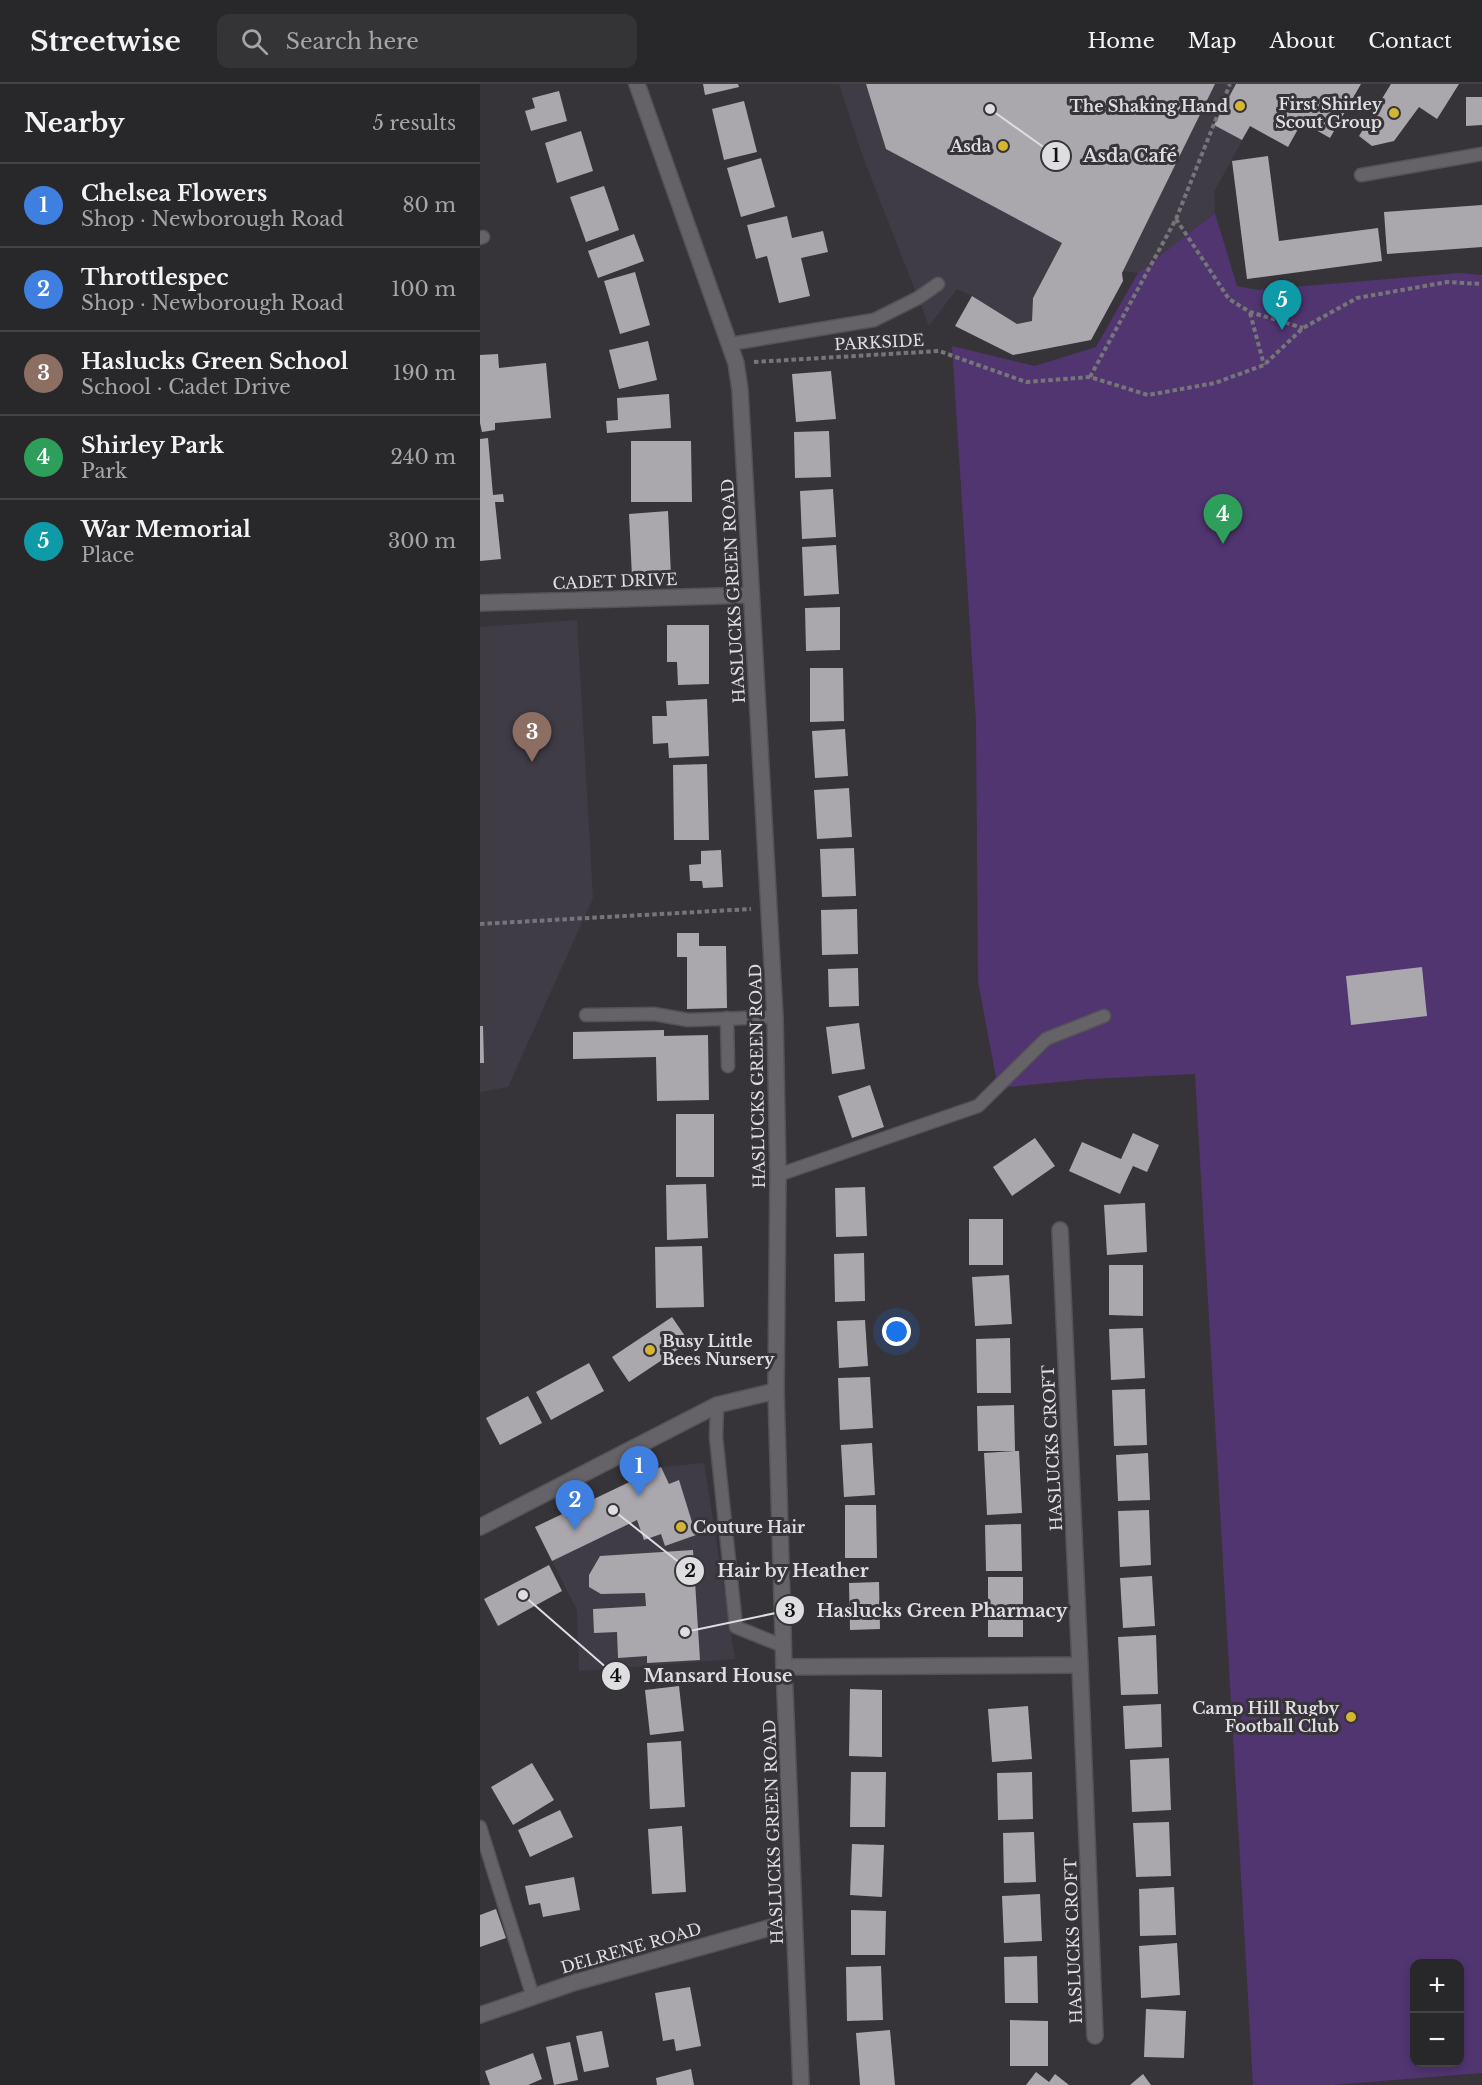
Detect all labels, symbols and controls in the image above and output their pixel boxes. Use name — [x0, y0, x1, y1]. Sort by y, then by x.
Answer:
search box — [217, 14, 637, 68]
text: Streetwise — [30, 24, 181, 59]
icon: search — [238, 25, 271, 58]
text: Search here — [286, 28, 419, 55]
text: Home — [1088, 28, 1155, 54]
text: Map — [1188, 28, 1236, 54]
text: About — [1269, 28, 1335, 54]
text: Contact — [1368, 28, 1452, 54]
place label: First Shirley Scout Group — [1275, 94, 1383, 132]
place label: The Shaking Hand — [1070, 96, 1228, 116]
marker: The Shaking Hand — [1233, 99, 1247, 113]
marker: First Shirley Scout Group — [1387, 106, 1401, 120]
text: Nearby — [24, 107, 125, 139]
text: 5 results — [373, 111, 456, 135]
place label: Asda — [949, 136, 991, 156]
callout: Asda Café — [1041, 138, 1189, 174]
marker: Asda — [996, 139, 1010, 153]
text: 1 — [1052, 145, 1060, 167]
text: Asda Café — [1082, 145, 1177, 167]
text: Chelsea Flowers — [81, 180, 267, 207]
text: 1 — [39, 193, 48, 217]
text: 80 m — [402, 193, 456, 217]
text: Shop · Newborough Road — [81, 207, 344, 231]
text: Throttlespec — [81, 264, 229, 291]
text: 2 — [37, 277, 50, 301]
text: 100 m — [391, 277, 456, 301]
pin: 5 — [1262, 280, 1302, 330]
text: Shop · Newborough Road — [81, 291, 344, 315]
street label: PARKSIDE — [834, 330, 924, 354]
text: Haslucks Green School — [81, 348, 348, 375]
text: 3 — [37, 361, 50, 385]
text: 190 m — [393, 361, 456, 385]
text: School · Cadet Drive — [81, 375, 291, 399]
text: Shirley Park — [81, 432, 224, 459]
text: 4 — [37, 445, 50, 469]
text: 240 m — [391, 445, 456, 469]
text: Park — [81, 459, 127, 483]
street label: HASLUCKS GREEN ROAD — [717, 478, 749, 704]
pin: 4 — [1204, 494, 1242, 544]
text: War Memorial — [81, 516, 251, 543]
text: 5 — [38, 529, 49, 553]
text: 300 m — [388, 529, 456, 553]
text: Place — [81, 543, 135, 567]
street label: CADET DRIVE — [552, 569, 678, 593]
pin: 3 — [512, 712, 552, 762]
street label: HASLUCKS GREEN ROAD — [745, 963, 769, 1189]
your location — [882, 1317, 911, 1346]
place label: Busy Little Bees Nursery — [662, 1331, 775, 1369]
marker: Busy Little Bees Nursery — [643, 1343, 657, 1357]
street label: HASLUCKS CROFT — [1038, 1364, 1066, 1532]
pin: 1 — [620, 1446, 658, 1496]
pin: 2 — [556, 1480, 595, 1530]
place label: Couture Hair — [693, 1517, 805, 1537]
marker: Couture Hair — [674, 1520, 688, 1534]
callout: Hair by Heather — [675, 1553, 881, 1589]
text: 2 — [684, 1560, 696, 1582]
text: Hair by Heather — [717, 1560, 869, 1582]
callout: Haslucks Green Pharmacy — [775, 1592, 1080, 1628]
text: 3 — [784, 1600, 796, 1622]
text: Haslucks Green Pharmacy — [817, 1600, 1068, 1622]
callout: Mansard House — [601, 1658, 804, 1694]
text: 4 — [610, 1665, 622, 1687]
text: Mansard House — [643, 1665, 793, 1687]
place label: Camp Hill Rugby Football Club — [1192, 1698, 1340, 1736]
marker: Camp Hill Rugby Football Club — [1344, 1710, 1358, 1724]
street label: HASLUCKS GREEN ROAD — [759, 1719, 787, 1945]
street label: HASLUCKS CROFT — [1060, 1857, 1086, 2024]
street label: DELRENE ROAD — [558, 1918, 704, 1978]
map controls — [1410, 1959, 1464, 2067]
button: + — [1410, 1959, 1464, 2013]
button: − — [1410, 2013, 1464, 2067]

